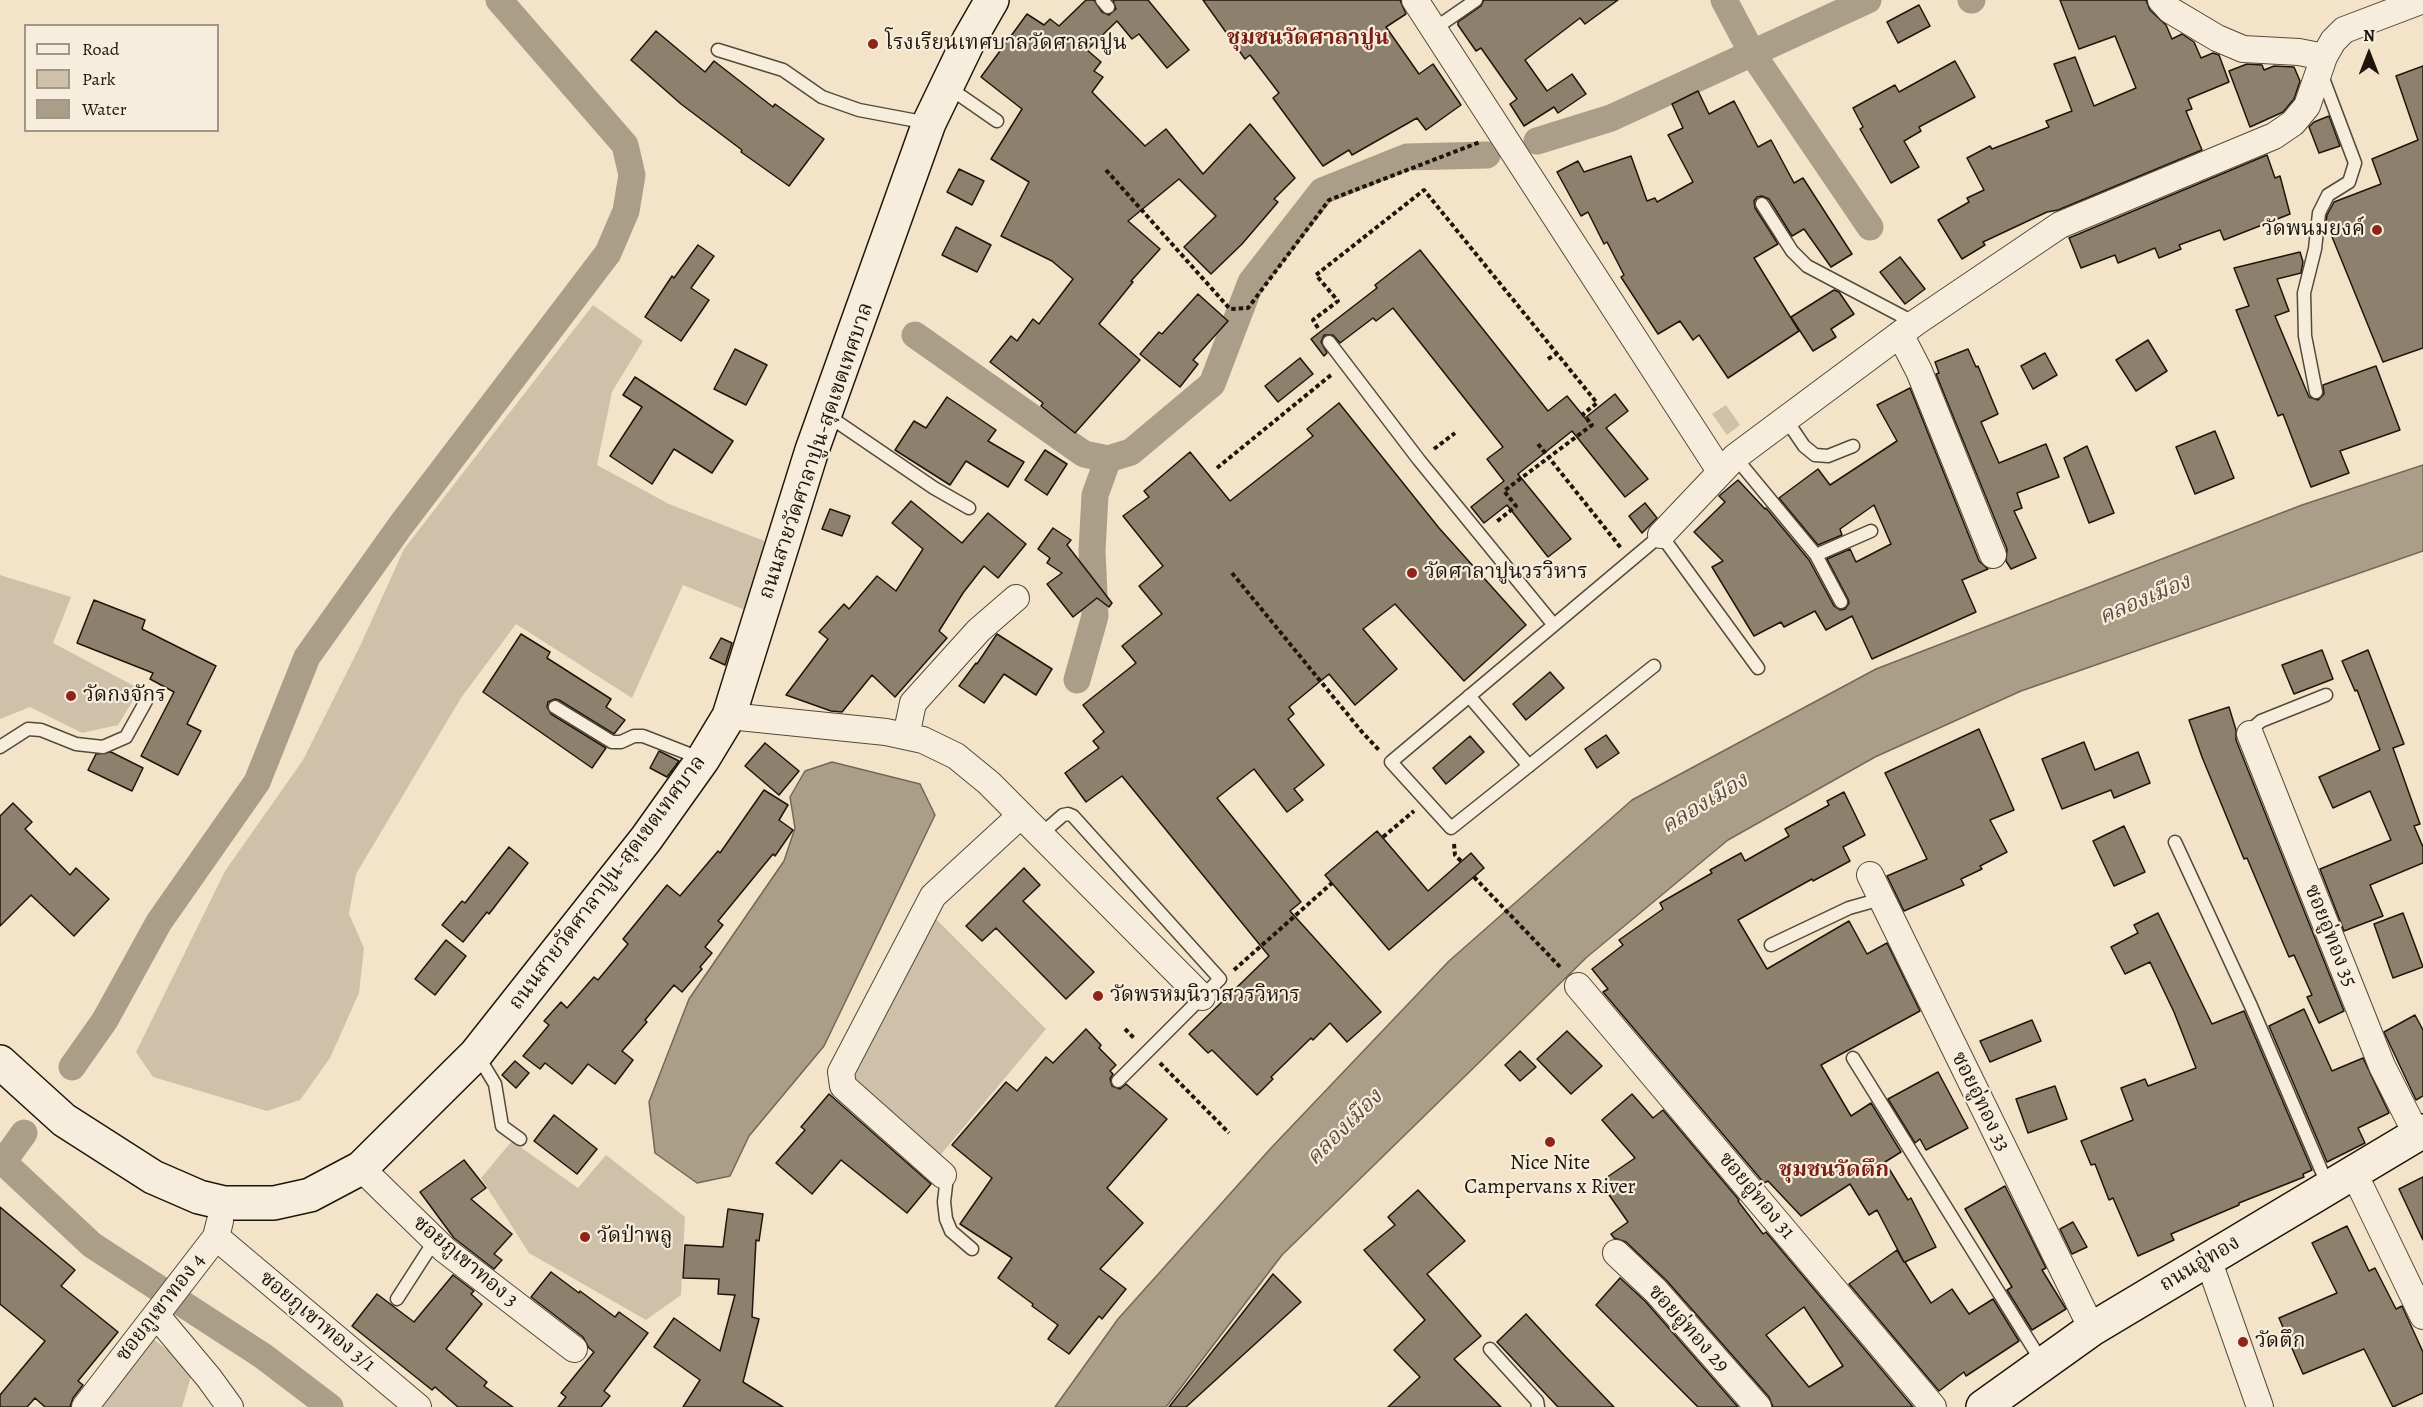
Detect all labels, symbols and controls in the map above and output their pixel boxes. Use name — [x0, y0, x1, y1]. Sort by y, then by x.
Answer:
legend — [24, 24, 219, 132]
north arrow — [2339, 24, 2399, 84]
text: N — [2363, 25, 2375, 47]
district label: ชุมชนวัดศาลาปูน — [1227, 26, 1389, 52]
place label: โรงเรียนเทศบาลวัดศาลาปูน — [885, 31, 1127, 57]
text: Road — [82, 37, 119, 61]
marker: โรงเรียนเทศบาลวัดศาลาปูน — [866, 37, 880, 51]
text: Park — [82, 67, 116, 91]
text: Water — [82, 97, 127, 121]
place label: วัดพนมยงค์ — [2262, 217, 2365, 243]
marker: วัดพนมยงค์ — [2370, 223, 2384, 237]
street label: ถนนสายวัดศาลาปูน-สุดเขตเทศบาล — [754, 299, 880, 603]
place label: วัดศาลาปูนวรวิหาร — [1424, 560, 1588, 586]
marker: วัดศาลาปูนวรวิหาร — [1405, 566, 1419, 580]
water label: คลองเมือง — [2095, 569, 2195, 631]
place label: วัดกงจักร — [83, 683, 166, 709]
marker: วัดกงจักร — [64, 689, 78, 703]
street label: ถนนสายวัดศาลาปูน-สุดเขตเทศบาล — [504, 751, 712, 1015]
water label: คลองเมือง — [1657, 768, 1753, 840]
street label: ซอยอู่ทอง 35 — [2298, 881, 2362, 991]
place label: วัดพรหมนิวาสวรวิหาร — [1110, 983, 1300, 1009]
marker: วัดพรหมนิวาสวรวิหาร — [1091, 989, 1105, 1003]
street label: ซอยอู่ทอง 33 — [1945, 1048, 2015, 1156]
water label: คลองเมือง — [1302, 1085, 1388, 1171]
marker: Nice Nite Campervans x River — [1543, 1135, 1557, 1149]
street label: ซอยอู่ทอง 31 — [1712, 1147, 1800, 1245]
place label: Nice Nite Campervans x River — [1464, 1151, 1636, 1201]
district label: ชุมชนวัดตึก — [1779, 1158, 1889, 1184]
street label: ซอยภูเขาทอง 3 — [407, 1211, 523, 1313]
place label: วัดป่าพลู — [597, 1224, 673, 1250]
marker: วัดป่าพลู — [578, 1230, 592, 1244]
street label: ถนนอู่ทอง — [2155, 1230, 2245, 1298]
street label: ซอยภูเขาทอง 4 — [111, 1249, 211, 1367]
street label: ซอยภูเขาทอง 3/1 — [254, 1266, 380, 1378]
street label: ซอยอู่ทอง 29 — [1642, 1280, 1734, 1378]
place label: วัดตึก — [2255, 1329, 2306, 1355]
marker: วัดตึก — [2236, 1335, 2250, 1349]

